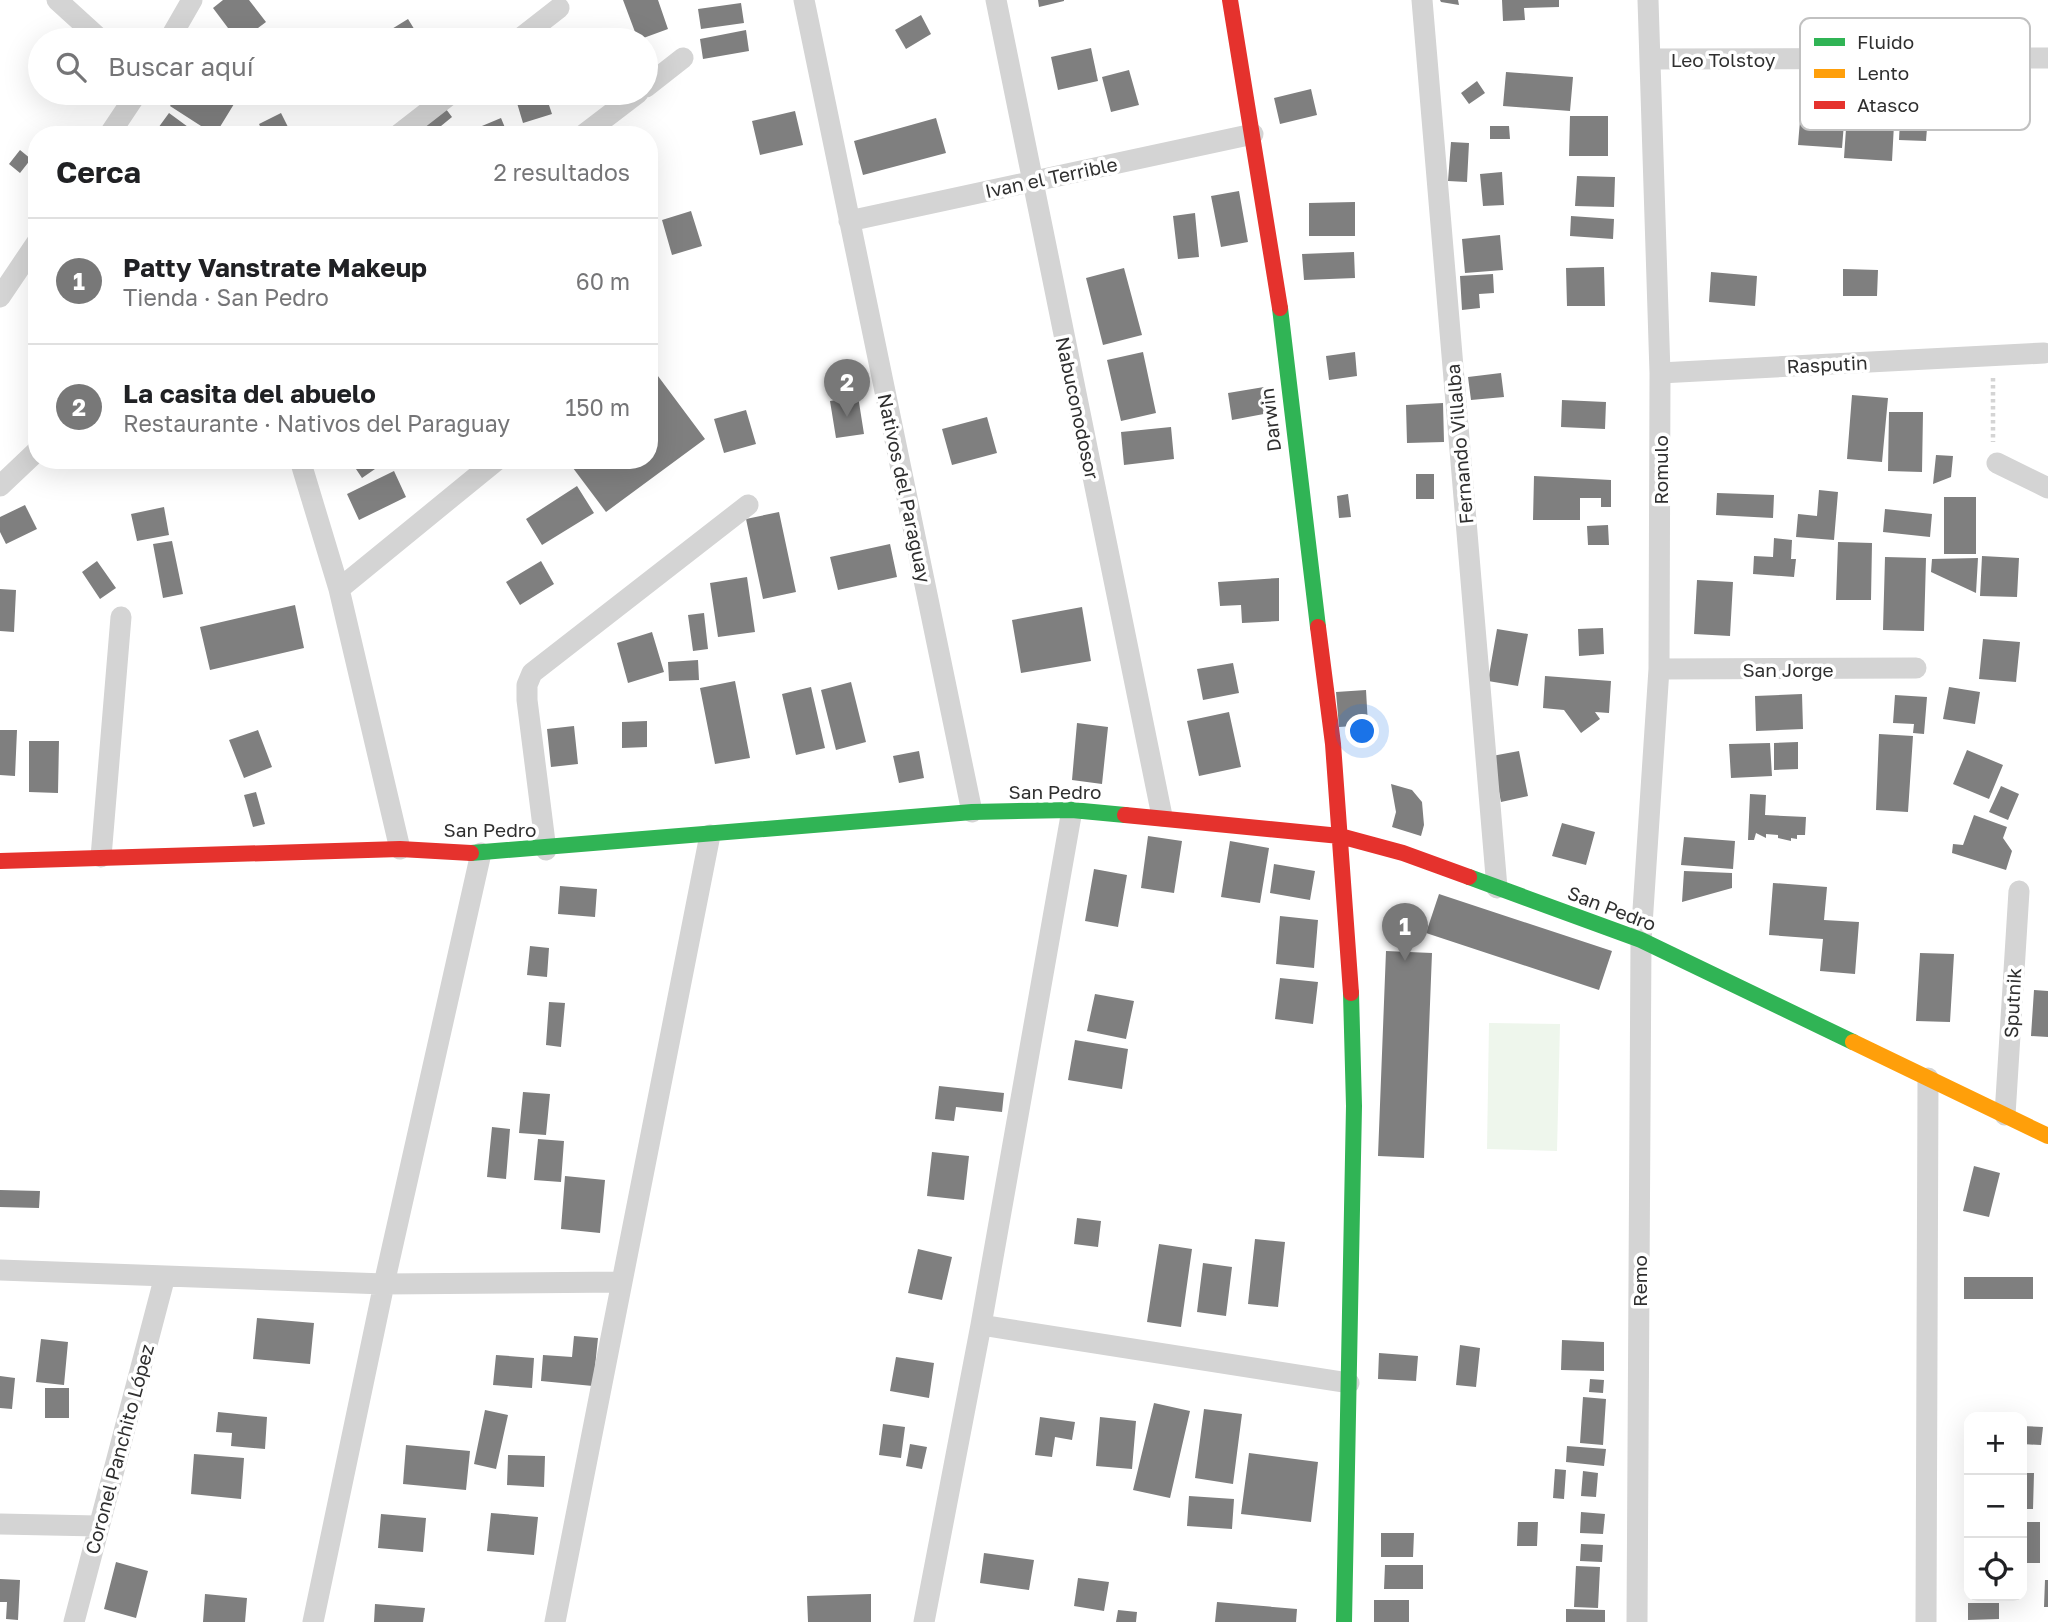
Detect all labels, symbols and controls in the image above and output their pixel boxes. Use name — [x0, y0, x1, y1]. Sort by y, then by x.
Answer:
legend — [1800, 18, 2030, 130]
search box — [28, 28, 658, 105]
text: Fluido — [1857, 30, 1914, 53]
icon: search — [52, 48, 90, 86]
street label: Leo Tolstoy — [1671, 48, 1776, 71]
text: Buscar aquí — [108, 51, 254, 82]
text: Lento — [1857, 61, 1909, 84]
text: Atasco — [1857, 93, 1919, 116]
street label: Ivan el Terrible — [983, 152, 1119, 202]
text: Cerca — [56, 154, 141, 190]
text: 2 resultados — [493, 158, 630, 186]
text: Patty Vanstrate Makeup — [123, 252, 427, 283]
text: 1 — [73, 267, 85, 295]
text: 60 m — [576, 267, 630, 295]
text: Tienda · San Pedro — [123, 283, 329, 311]
street label: Nabuconodosor — [1052, 335, 1104, 482]
street label: Rasputin — [1786, 350, 1868, 378]
pin: 2 — [824, 359, 870, 417]
street label: Fernando Villalba — [1441, 363, 1477, 525]
text: La casita del abuelo — [123, 378, 376, 409]
street label: Darwin — [1255, 387, 1285, 453]
street label: Nativos del Paraguay — [874, 391, 936, 585]
text: 2 — [72, 393, 86, 421]
text: 150 m — [565, 393, 630, 421]
text: Restaurante · Nativos del Paraguay — [123, 409, 510, 437]
street label: Romulo — [1649, 435, 1672, 505]
street label: San Jorge — [1742, 658, 1834, 681]
your location — [1345, 714, 1379, 748]
street label: San Pedro — [1009, 780, 1101, 803]
street label: San Pedro — [444, 818, 536, 841]
street label: San Pedro — [1565, 881, 1659, 935]
pin: 1 — [1382, 903, 1428, 961]
street label: Sputnik — [1999, 967, 2025, 1039]
street label: Remo — [1628, 1255, 1651, 1307]
street label: Coronel Panchito López — [80, 1341, 158, 1557]
map controls — [1964, 1412, 2027, 1601]
button: + — [1964, 1412, 2027, 1475]
button: − — [1964, 1475, 2027, 1538]
button: locate — [1964, 1538, 2027, 1601]

